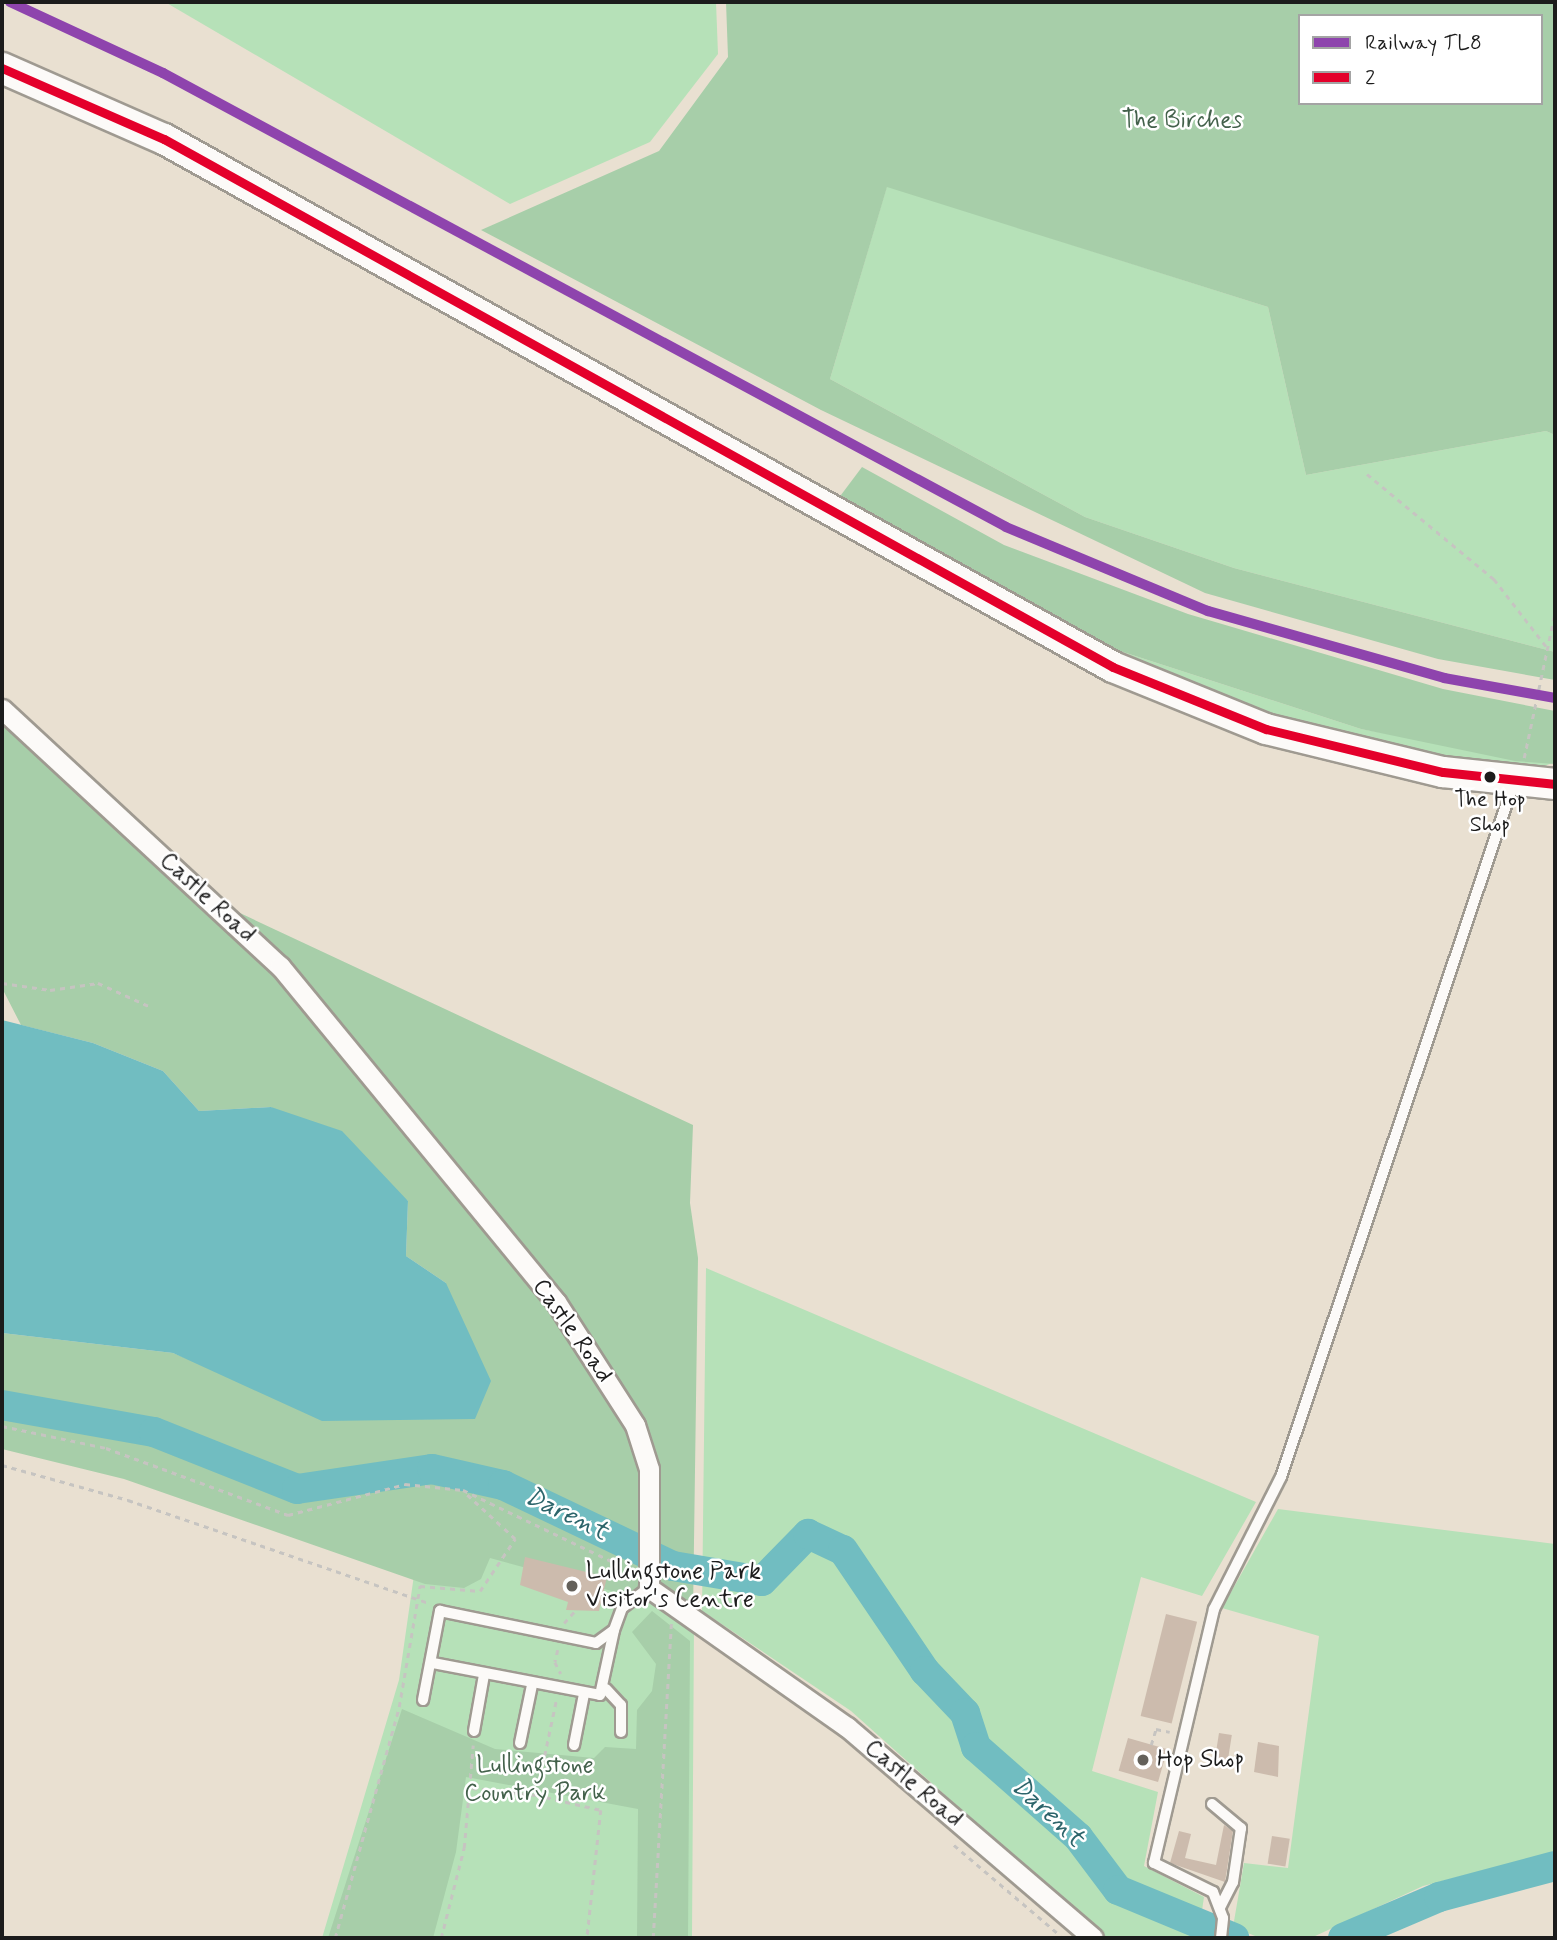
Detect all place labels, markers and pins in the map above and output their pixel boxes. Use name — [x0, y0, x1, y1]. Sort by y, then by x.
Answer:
marker: The Hop Shop — [1483, 770, 1497, 784]
place label: The Hop Shop — [1454, 787, 1526, 838]
place label: Lullingstone Park Visitor's Centre — [586, 1558, 757, 1614]
marker: Lullingstone Park Visitor's Centre — [564, 1578, 580, 1594]
place label: Hop Shop — [1157, 1746, 1244, 1774]
marker: Hop Shop — [1135, 1752, 1151, 1768]

